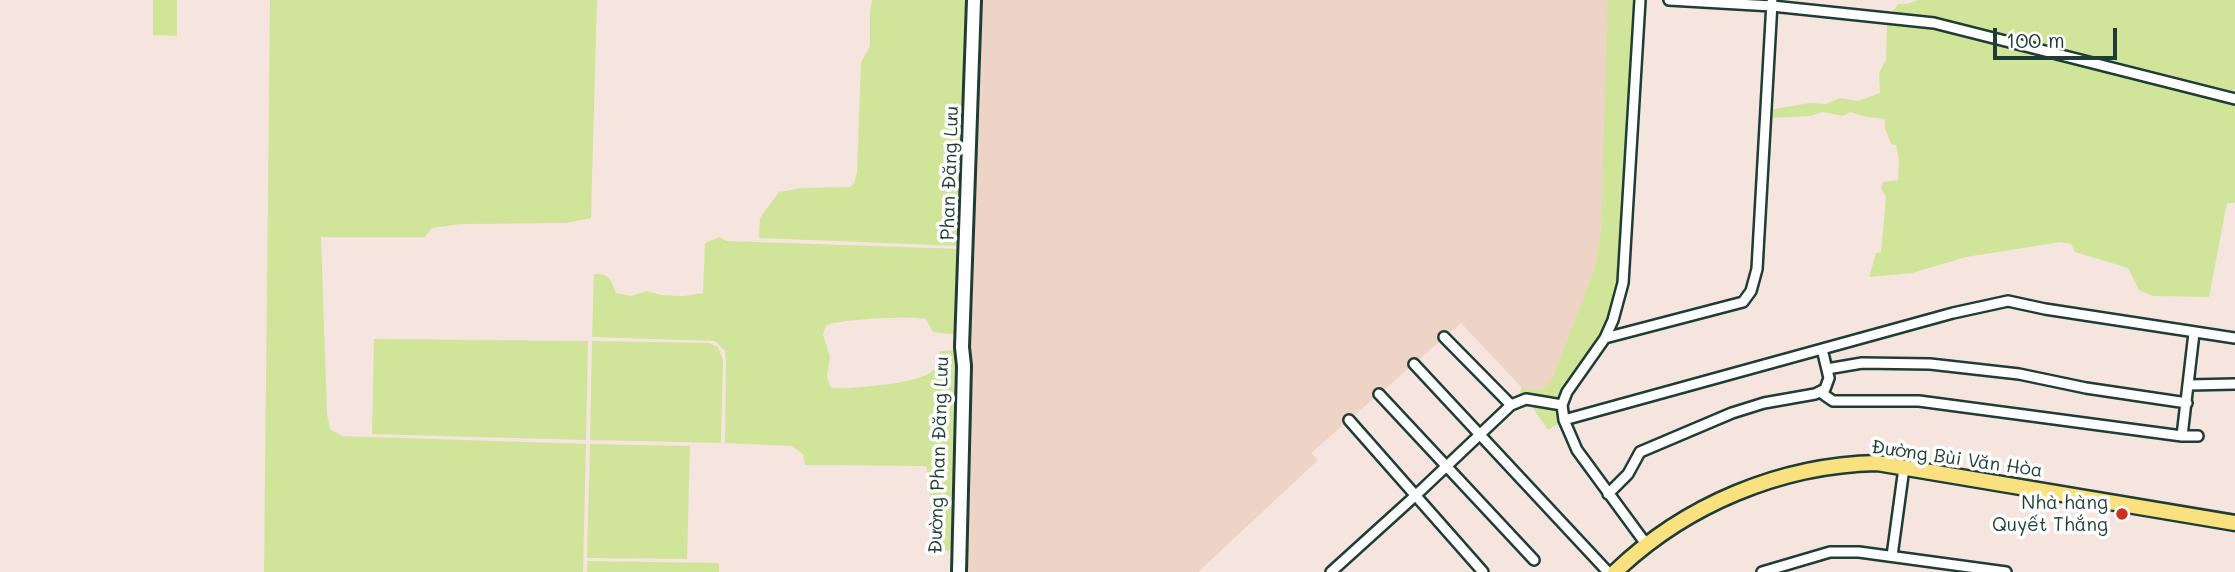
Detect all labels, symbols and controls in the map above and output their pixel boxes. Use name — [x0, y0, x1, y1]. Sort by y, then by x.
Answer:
scale bar — [1997, 14, 2121, 58]
text: 100 m — [2006, 26, 2065, 53]
street label: Phan Đăng Lưu — [936, 105, 964, 241]
street label: Đường Phan Đăng Lưu — [924, 356, 954, 554]
street label: Đường Bùi Văn Hòa — [1870, 436, 2044, 482]
place label: Nhà hàng Quyết Thắng — [1992, 492, 2108, 536]
marker: Nhà hàng Quyết Thắng — [2114, 506, 2130, 522]

